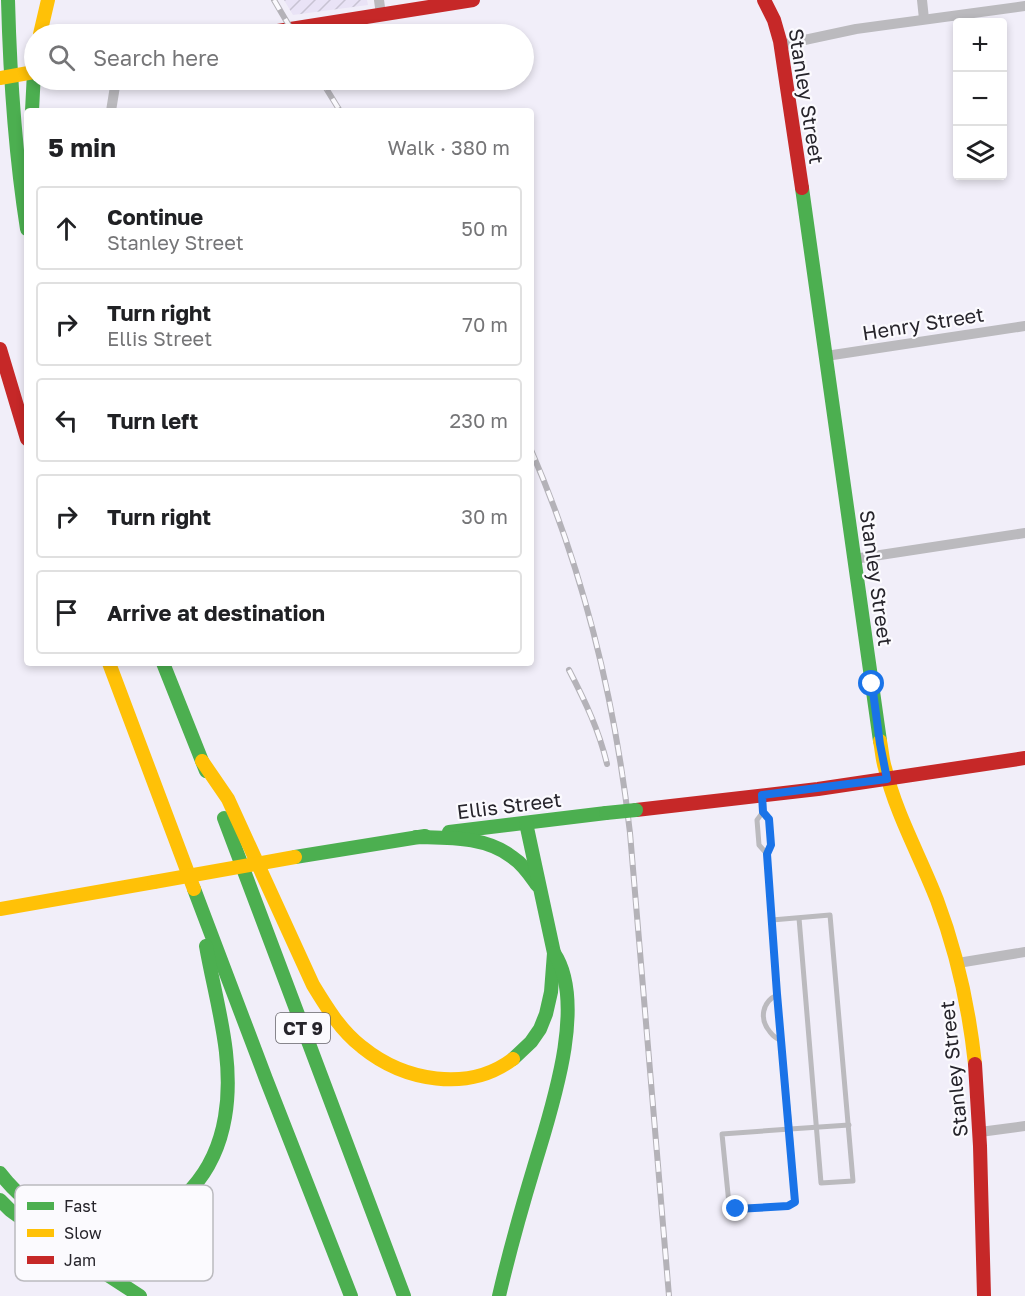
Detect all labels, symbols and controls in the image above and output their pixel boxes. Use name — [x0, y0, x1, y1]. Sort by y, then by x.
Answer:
map controls — [953, 18, 1007, 180]
button: + — [953, 18, 1007, 72]
search box — [24, 24, 534, 90]
street label: Stanley Street — [784, 27, 830, 165]
icon: search — [45, 41, 78, 74]
text: Search here — [93, 44, 219, 71]
button: − — [953, 72, 1007, 126]
button: layers — [953, 126, 1007, 180]
text: 5 min — [48, 132, 116, 163]
text: Walk · 380 m — [388, 135, 510, 159]
text: Continue — [107, 203, 203, 230]
icon: ahead — [50, 212, 83, 245]
text: 50 m — [461, 216, 508, 240]
text: Stanley Street — [107, 230, 244, 254]
text: Turn right — [107, 299, 211, 326]
street label: Henry Street — [860, 302, 986, 344]
icon: right — [50, 308, 83, 341]
text: 70 m — [462, 312, 508, 336]
text: Ellis Street — [107, 326, 212, 350]
icon: left — [50, 404, 83, 437]
text: Turn left — [107, 407, 198, 434]
text: 230 m — [450, 408, 508, 432]
icon: right — [50, 500, 83, 533]
text: Turn right — [107, 503, 211, 530]
text: 30 m — [461, 504, 508, 528]
street label: Stanley Street — [856, 509, 898, 647]
icon: arrive — [50, 596, 83, 629]
text: Arrive at destination — [107, 599, 325, 626]
route start — [858, 670, 884, 696]
street label: Ellis Street — [455, 787, 563, 823]
street label: Stanley Street — [934, 1000, 972, 1138]
road number: CT 9 — [276, 1013, 330, 1043]
legend — [15, 1185, 213, 1281]
route end — [722, 1195, 748, 1221]
text: Fast — [64, 1196, 97, 1216]
text: Slow — [64, 1223, 102, 1243]
text: Jam — [64, 1250, 96, 1270]

